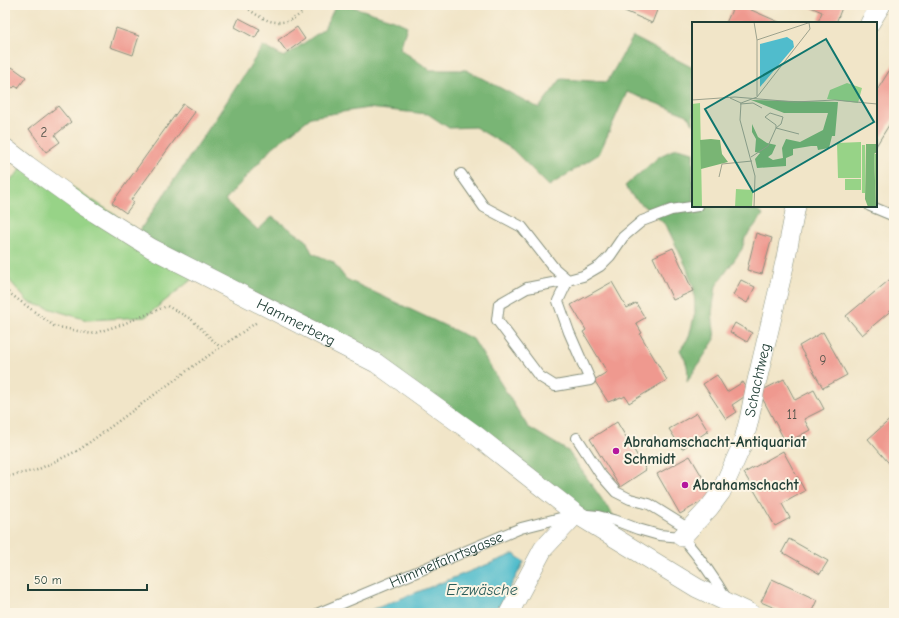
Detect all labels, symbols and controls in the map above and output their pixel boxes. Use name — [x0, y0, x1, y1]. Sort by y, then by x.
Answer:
inset map — [692, 22, 877, 207]
house number: 2 — [41, 125, 48, 140]
street label: Hammerberg — [254, 295, 338, 350]
street label: Schachtweg — [741, 341, 775, 418]
house number: 9 — [820, 353, 827, 368]
house number: 11 — [787, 407, 797, 422]
place label: Abrahamschacht-Antiquariat Schmidt — [624, 433, 807, 468]
marker: Abrahamschacht-Antiquariat Schmidt — [611, 446, 621, 456]
place label: Abrahamschacht — [693, 476, 800, 494]
marker: Abrahamschacht — [680, 480, 690, 490]
street label: Himmelfahrtsgasse — [387, 527, 506, 591]
scale bar — [28, 566, 147, 592]
text: 50 m — [34, 573, 62, 587]
water label: Erzwäsche — [446, 581, 518, 599]

